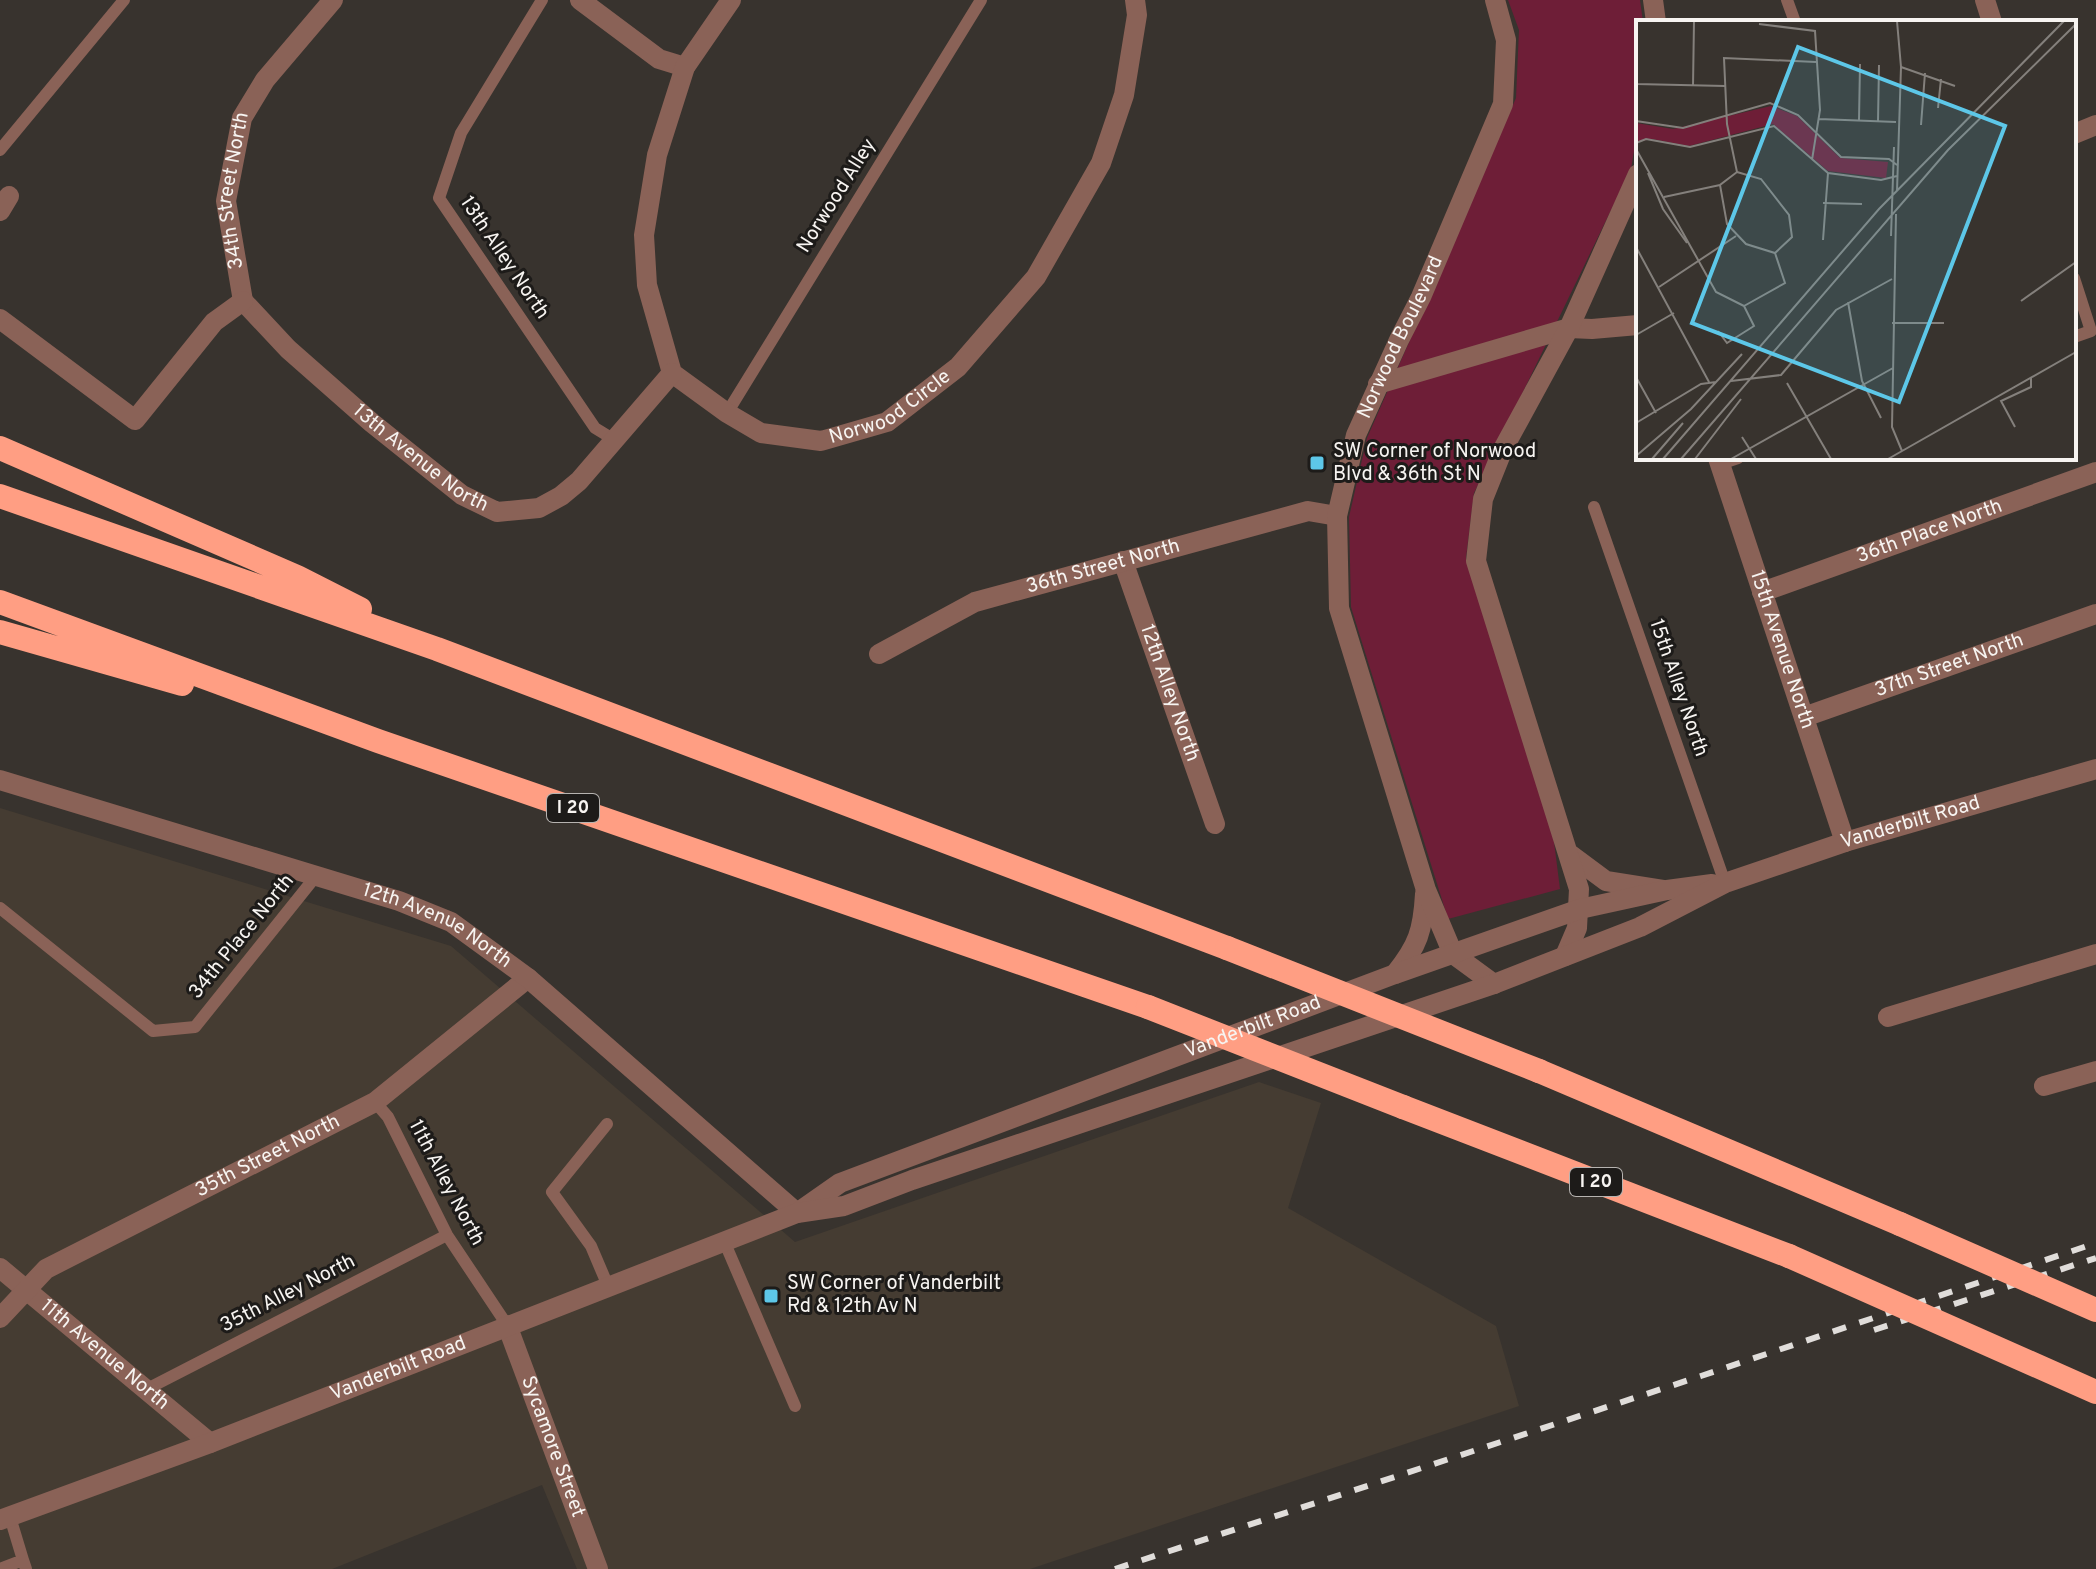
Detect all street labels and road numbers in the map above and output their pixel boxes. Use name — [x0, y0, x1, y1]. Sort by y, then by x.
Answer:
street label: 34th Street North — [213, 110, 256, 271]
street label: Norwood Alley — [791, 134, 883, 258]
street label: 13th Alley North — [453, 191, 555, 325]
street label: Norwood Boulevard — [1352, 252, 1450, 423]
street label: Norwood Circle — [826, 364, 956, 451]
street label: 13th Avenue North — [347, 399, 492, 519]
street label: 36th Place North — [1853, 494, 2006, 570]
street label: 36th Street North — [1023, 534, 1183, 600]
street label: 15th Avenue North — [1743, 567, 1820, 732]
street label: 15th Alley North — [1642, 616, 1714, 760]
street label: 12th Alley North — [1133, 621, 1205, 765]
street label: 37th Street North — [1871, 627, 2027, 704]
street label: Vanderbilt Road — [1838, 790, 1983, 856]
road number: I 20 — [547, 794, 599, 822]
street label: 34th Place North — [184, 869, 300, 1005]
street label: 12th Avenue North — [359, 878, 517, 975]
street label: Vanderbilt Road — [1181, 990, 1325, 1065]
street label: 35th Street North — [191, 1109, 345, 1204]
street label: 11th Alley North — [402, 1116, 490, 1250]
road number: I 20 — [1570, 1168, 1622, 1196]
street label: 35th Alley North — [216, 1249, 360, 1339]
street label: 11th Avenue North — [34, 1294, 175, 1416]
street label: Vanderbilt Road — [327, 1331, 470, 1408]
street label: Sycamore Street — [514, 1373, 591, 1521]

